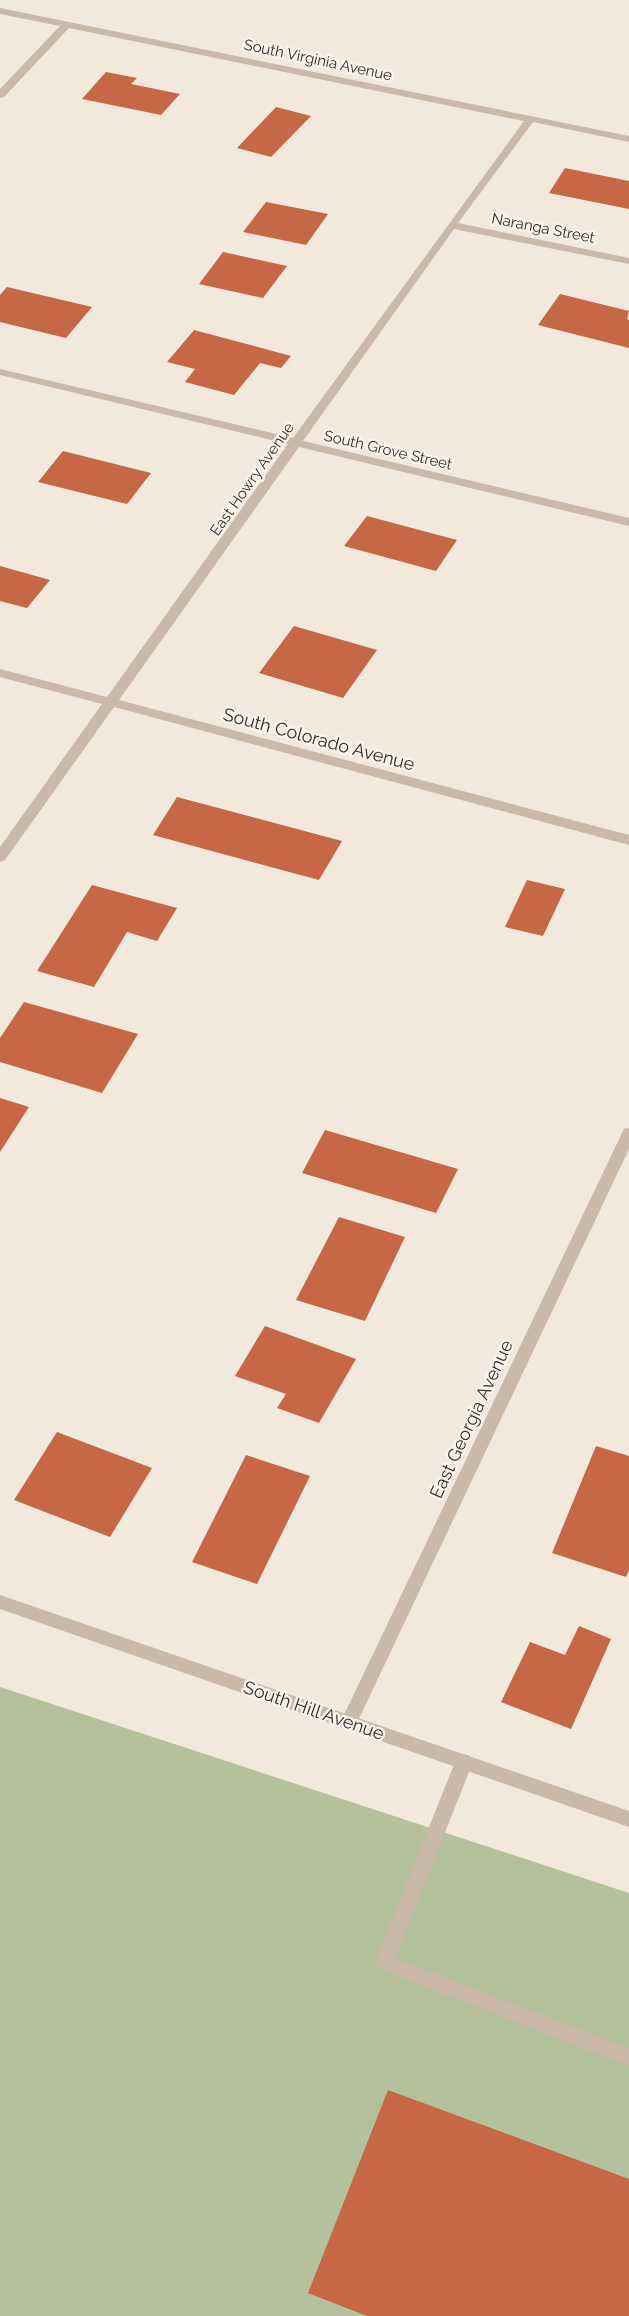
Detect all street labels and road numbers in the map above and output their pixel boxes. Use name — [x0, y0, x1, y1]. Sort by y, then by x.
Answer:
street label: South Virginia Avenue — [242, 35, 394, 85]
street label: Naranga Street — [490, 209, 596, 247]
street label: East Howry Avenue — [206, 419, 298, 539]
street label: South Grove Street — [322, 427, 454, 473]
street label: South Colorado Avenue — [221, 703, 417, 775]
street label: East Georgia Avenue — [425, 1336, 517, 1502]
street label: South Hill Avenue — [241, 1676, 387, 1744]

